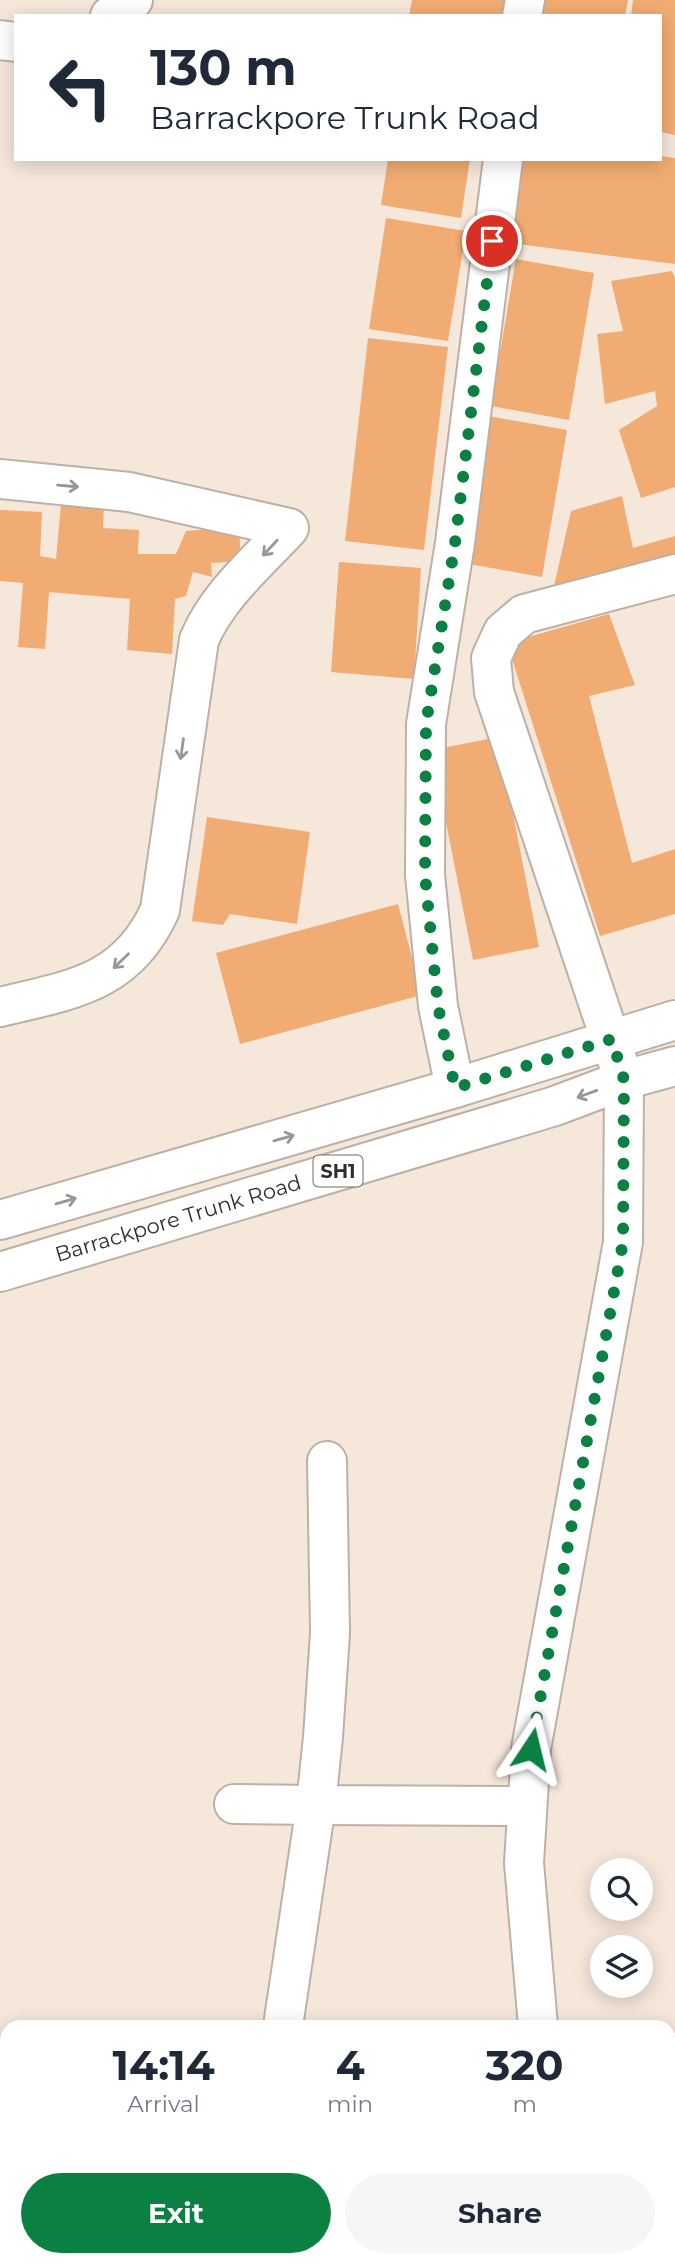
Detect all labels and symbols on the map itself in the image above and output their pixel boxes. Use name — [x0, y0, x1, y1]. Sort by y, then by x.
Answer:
pin — [462, 211, 522, 271]
one-way arrow — [56, 480, 79, 493]
one-way arrow — [262, 539, 279, 556]
one-way arrow — [175, 737, 188, 760]
one-way arrow — [113, 953, 130, 970]
one-way arrow — [576, 1088, 598, 1101]
one-way arrow — [273, 1130, 295, 1143]
road number: SH1 — [314, 1156, 362, 1186]
street label: Barrackpore Trunk Road — [52, 1170, 304, 1267]
one-way arrow — [54, 1194, 76, 1207]
position arrow — [494, 1712, 568, 1786]

